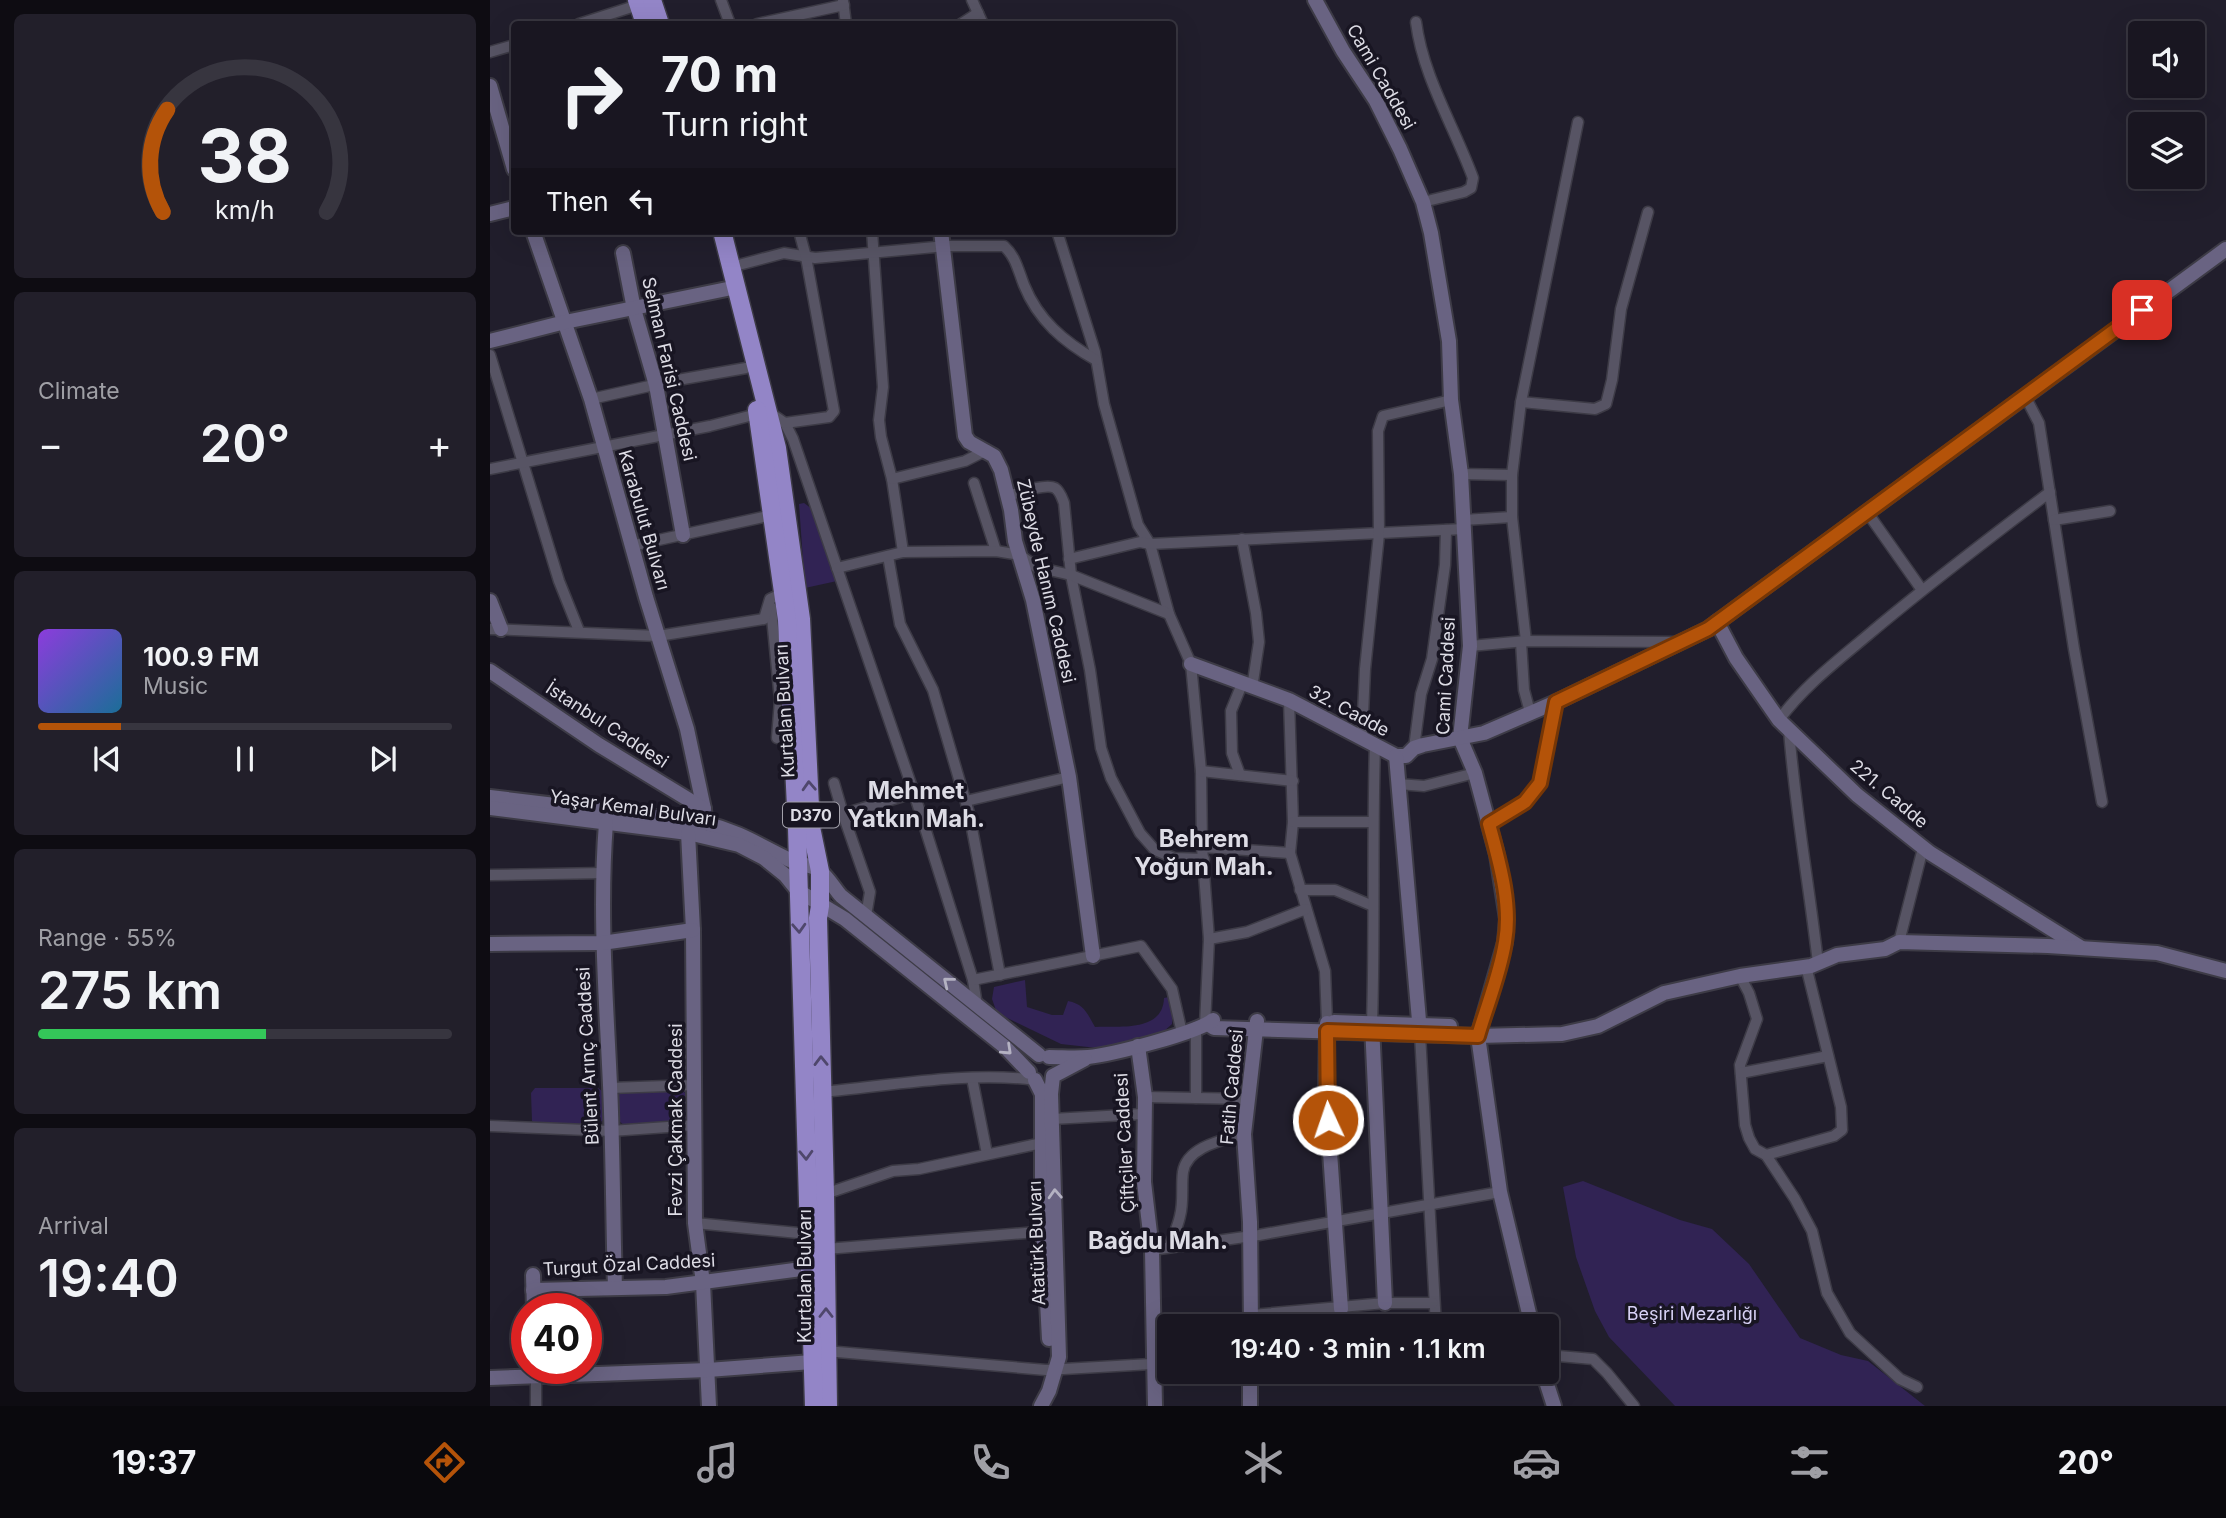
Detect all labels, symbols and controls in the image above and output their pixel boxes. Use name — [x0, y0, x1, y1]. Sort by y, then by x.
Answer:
street label: Cami Caddesi — [1343, 20, 1420, 133]
map controls — [2128, 21, 2205, 189]
button: sound — [2128, 21, 2205, 98]
text: 70 m — [661, 45, 778, 104]
icon: right — [546, 49, 637, 140]
text: Turn right — [661, 105, 808, 144]
text: 38 — [198, 112, 292, 201]
button: layers — [2128, 112, 2205, 189]
icon: left — [623, 182, 661, 220]
text: Then — [546, 186, 609, 217]
text: km/h — [215, 195, 275, 225]
street label: Selman Farisi Caddesi — [638, 275, 701, 463]
pin — [2112, 280, 2172, 340]
icon: arrive — [2123, 291, 2161, 329]
text: Climate — [38, 377, 120, 405]
text: 20° — [200, 412, 290, 475]
text: − — [38, 421, 63, 467]
text: + — [427, 421, 452, 467]
street label: Karabulut Bulvarı — [614, 447, 675, 593]
street label: Zübeyde Hanım Caddesi — [1013, 477, 1080, 685]
street label: Cami Caddesi — [1432, 616, 1459, 735]
text: 100.9 FM — [143, 641, 259, 672]
street label: Kurtalan Bulvarı — [771, 644, 798, 778]
text: Music — [143, 672, 208, 700]
street label: İstanbul Caddesi — [542, 676, 673, 772]
street label: 32. Cadde — [1305, 681, 1393, 741]
icon: previous — [88, 740, 126, 778]
icon: pause — [226, 740, 264, 778]
icon: next — [364, 740, 402, 778]
street label: 221. Cadde — [1846, 755, 1933, 832]
district label: Mehmet Yatkın Mah. — [847, 776, 985, 833]
one-way arrow — [802, 780, 817, 791]
street label: Yaşar Kemal Bulvarı — [548, 785, 718, 830]
road number: D370 — [783, 802, 839, 828]
district label: Behrem Yoğun Mah. — [1134, 824, 1274, 881]
one-way arrow — [792, 922, 807, 933]
text: Range · 55% — [38, 924, 177, 952]
text: 275 km — [38, 959, 222, 1022]
street label: Bülent Arınç Caddesi — [572, 966, 603, 1146]
one-way arrow — [943, 978, 956, 990]
street label: Fevzi Çakmak Caddesi — [665, 1023, 686, 1217]
street label: Fatih Caddesi — [1216, 1028, 1247, 1146]
one-way arrow — [999, 1042, 1012, 1054]
one-way arrow — [814, 1056, 829, 1067]
street label: Çiftçiler Caddesi — [1110, 1072, 1139, 1214]
position arrow — [1291, 1083, 1365, 1157]
one-way arrow — [799, 1150, 814, 1161]
street label: Atatürk Bulvarı — [1024, 1180, 1049, 1306]
one-way arrow — [1048, 1188, 1063, 1199]
street label: Kurtalan Bulvarı — [794, 1209, 815, 1343]
text: Arrival — [38, 1212, 109, 1240]
district label: Bağdu Mah. — [1088, 1226, 1228, 1255]
text: 19:40 — [38, 1247, 179, 1310]
street label: Turgut Özal Caddesi — [542, 1248, 716, 1280]
speed limit sign: 40 — [511, 1293, 602, 1384]
park label: Beşiri Mezarlığı — [1627, 1303, 1757, 1324]
one-way arrow — [818, 1308, 834, 1318]
text: 19:40 · 3 min · 1.1 km — [1230, 1333, 1486, 1364]
icon: directions — [420, 1438, 469, 1487]
icon: music — [693, 1438, 742, 1487]
icon: phone — [966, 1438, 1015, 1487]
icon: climate — [1239, 1438, 1288, 1487]
icon: car — [1512, 1438, 1561, 1487]
icon: filters — [1785, 1438, 1834, 1487]
text: 19:37 — [112, 1443, 196, 1482]
text: 20° — [2058, 1443, 2114, 1482]

